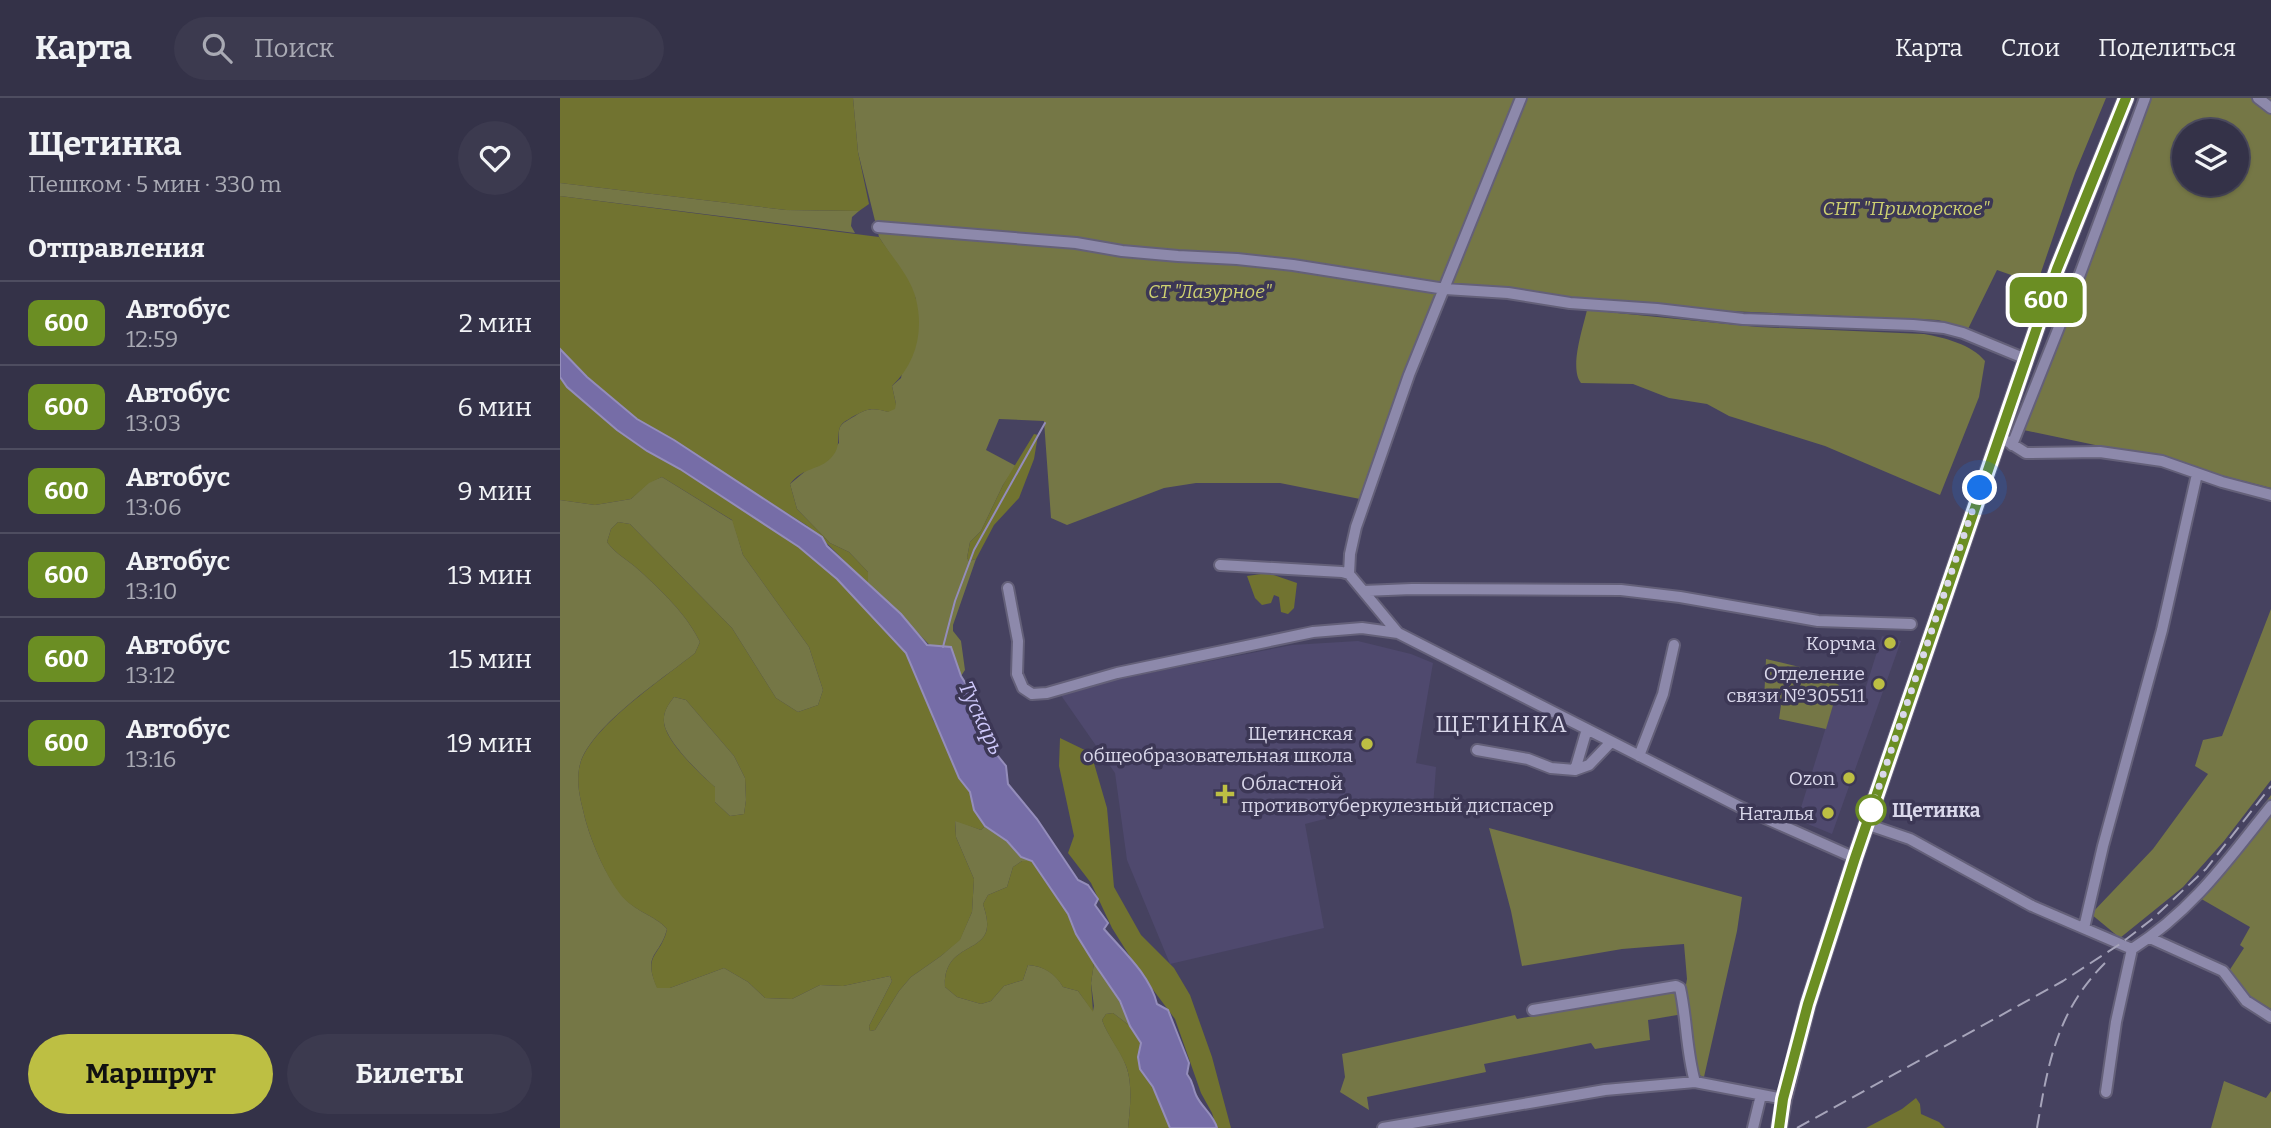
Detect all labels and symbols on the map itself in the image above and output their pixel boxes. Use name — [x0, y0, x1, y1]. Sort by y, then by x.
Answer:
park label: СНТ "Приморское" — [1822, 197, 1990, 220]
line badge: 600 — [2006, 277, 2086, 323]
park label: СТ "Лазурное" — [1148, 280, 1273, 303]
your location — [1962, 470, 1997, 505]
place label: Корчма — [1806, 632, 1877, 655]
marker: Корчма — [1882, 635, 1898, 651]
place label: Отделение связи №305511 — [1727, 662, 1865, 707]
marker: Отделение связи №305511 — [1871, 676, 1887, 692]
water label: Тускарь — [953, 677, 1009, 759]
district label: ЩЕТИНКА — [1436, 710, 1568, 738]
place label: Щетинская общеобразовательная школа — [1083, 722, 1354, 767]
marker: Щетинская общеобразовательная школа — [1359, 736, 1375, 752]
place label: Ozon — [1789, 767, 1835, 790]
marker: Ozon — [1841, 770, 1857, 786]
place label: Областной противотуберкулезный диспасер — [1241, 772, 1554, 817]
marker: Областной противотуберкулезный диспасер — [1215, 784, 1235, 804]
marker: Щетинка — [1856, 795, 1886, 825]
place label: Щетинка — [1892, 799, 1981, 822]
place label: Наталья — [1738, 802, 1814, 825]
marker: Наталья — [1820, 805, 1836, 821]

